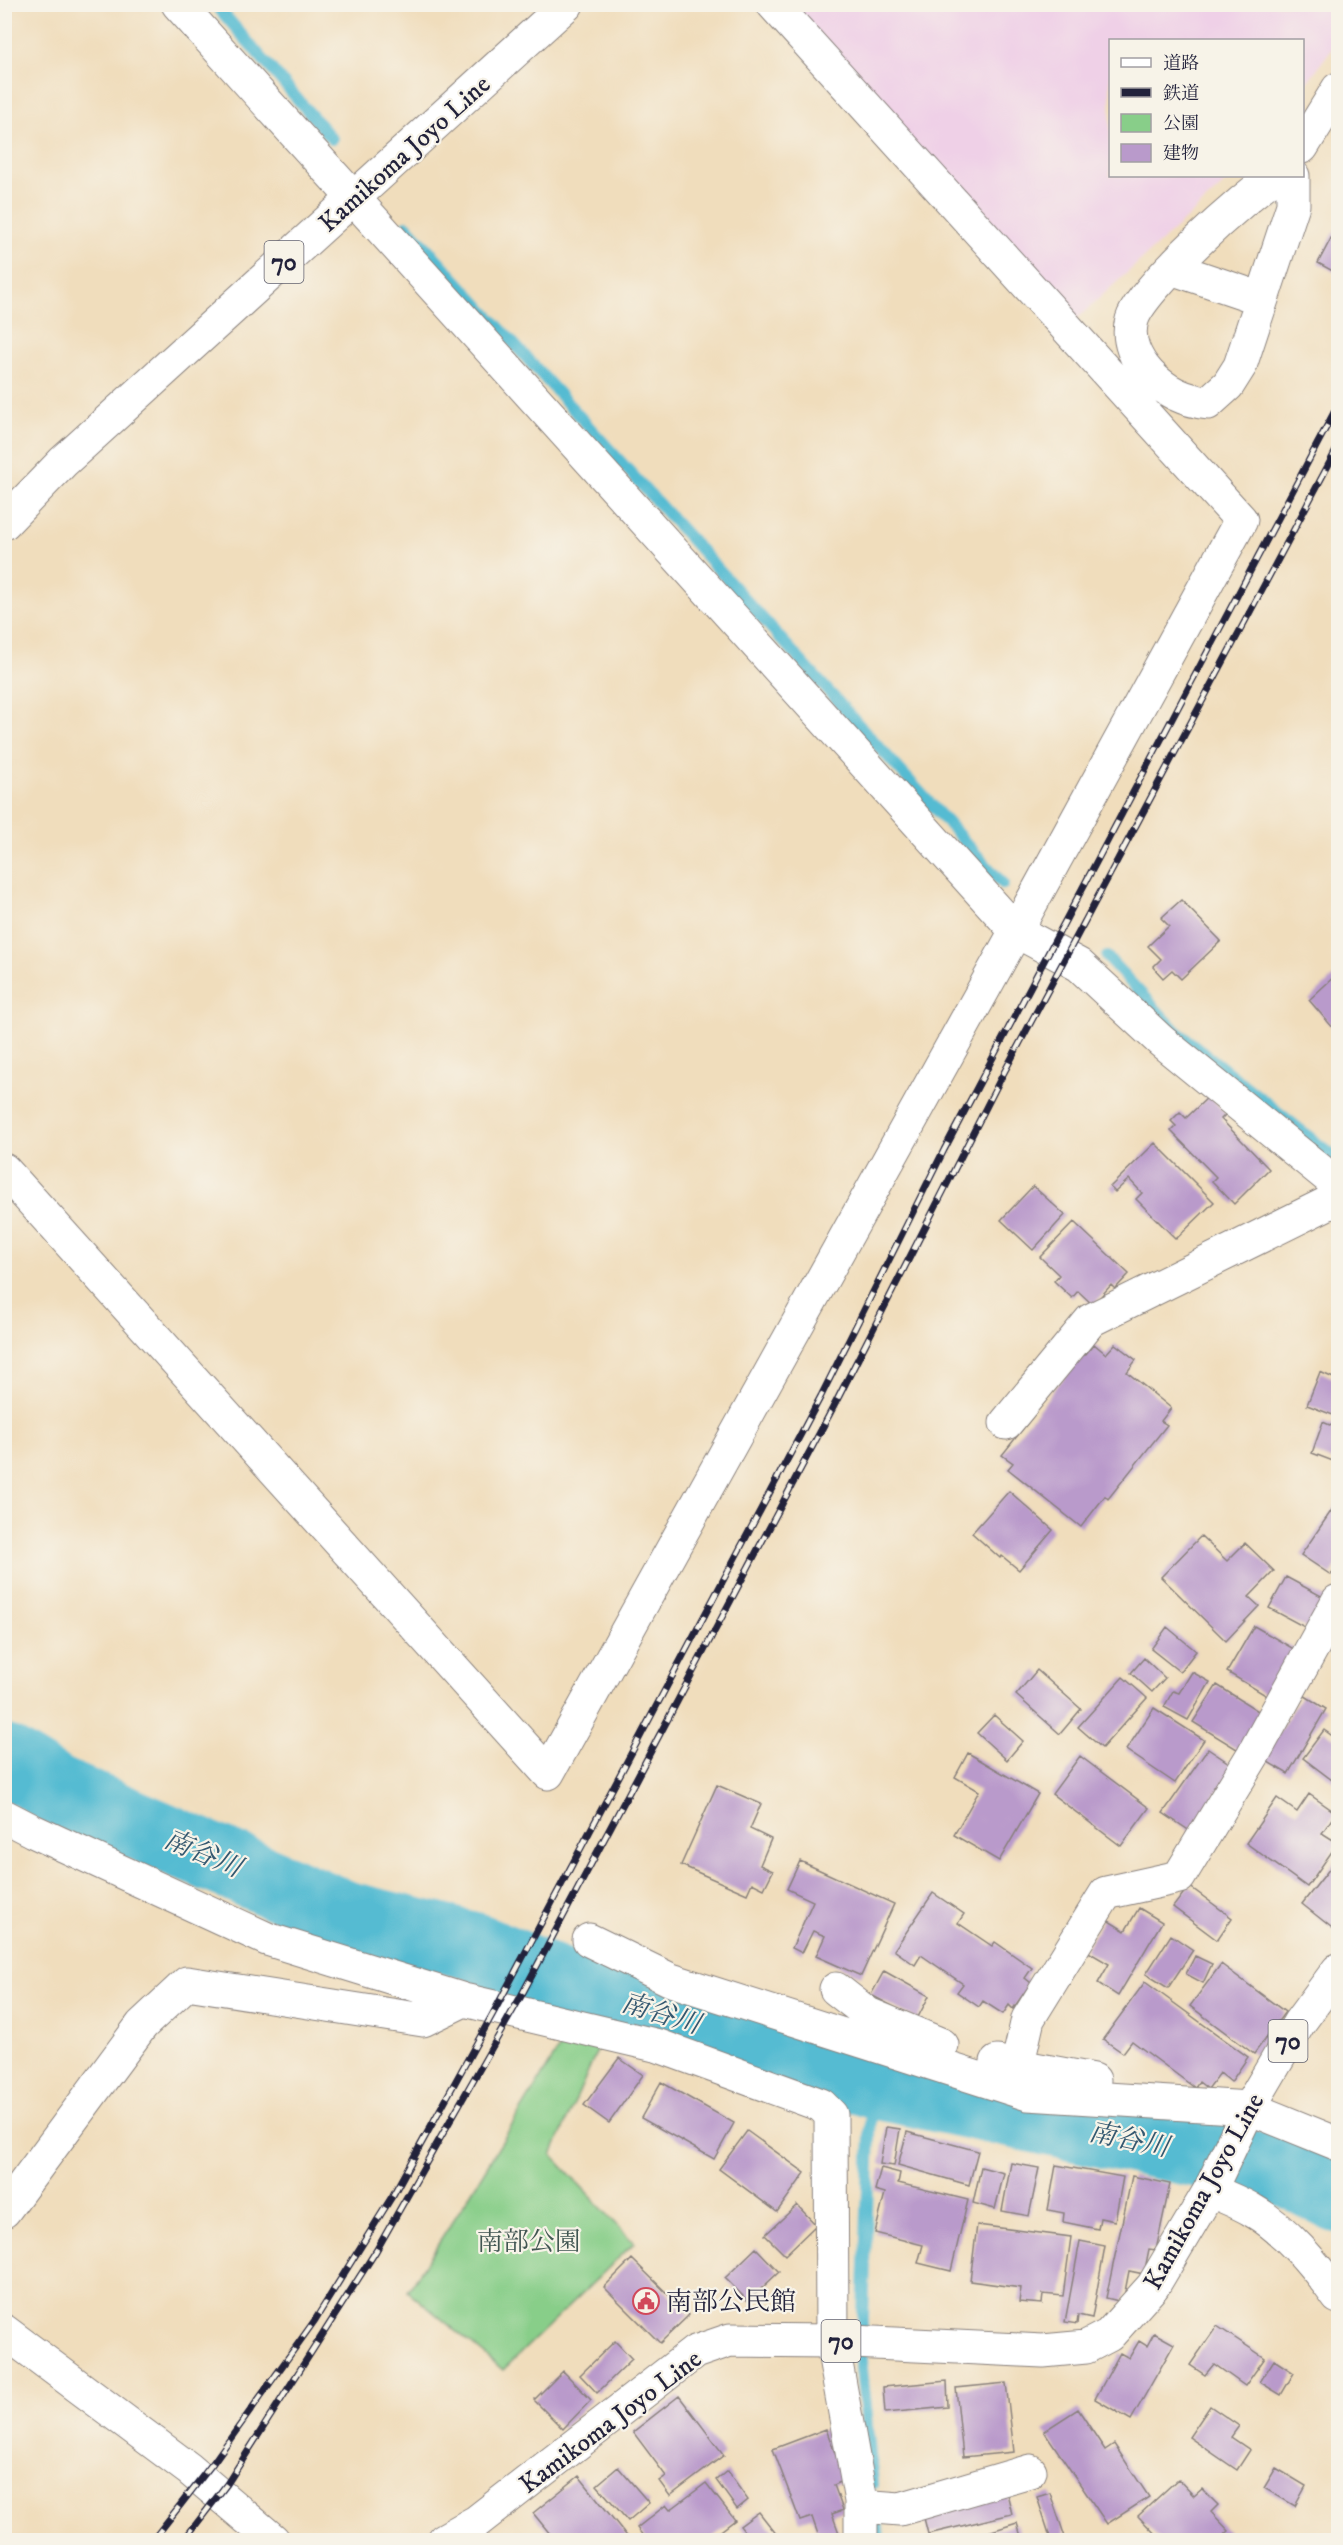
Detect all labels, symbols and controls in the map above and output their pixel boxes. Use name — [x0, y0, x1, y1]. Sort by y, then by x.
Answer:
legend — [1109, 39, 1304, 177]
text: 道路 — [1163, 53, 1199, 75]
street label: Kamikoma Joyo Line — [312, 68, 498, 240]
text: 鉄道 — [1163, 83, 1199, 105]
text: 公園 — [1163, 113, 1199, 135]
text: 建物 — [1163, 143, 1199, 165]
road number: 70 — [264, 241, 304, 283]
water label: 南谷川 — [159, 1822, 249, 1887]
water label: 南谷川 — [617, 1986, 707, 2043]
road number: 70 — [1268, 2020, 1308, 2062]
street label: Kamikoma Joyo Line — [1137, 2088, 1272, 2296]
water label: 南谷川 — [1086, 2115, 1175, 2166]
park label: 南部公園 — [477, 2226, 581, 2259]
public building icon: 南部公民館 — [631, 2286, 661, 2316]
place label: 南部公民館 — [666, 2286, 796, 2319]
road number: 70 — [822, 2320, 860, 2362]
street label: Kamikoma Joyo Line — [513, 2343, 709, 2501]

